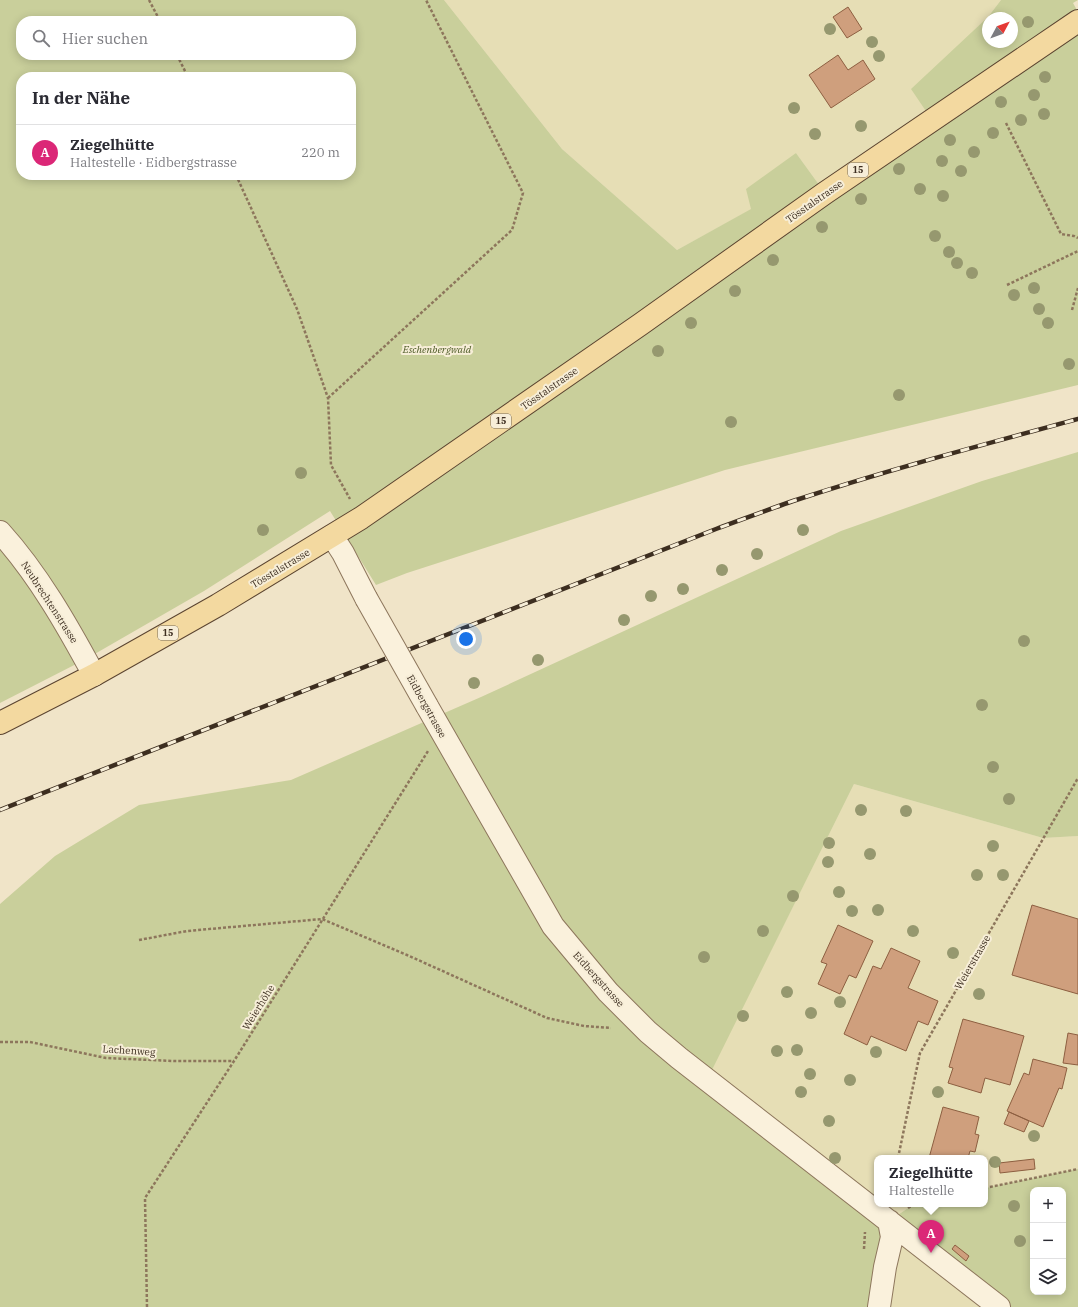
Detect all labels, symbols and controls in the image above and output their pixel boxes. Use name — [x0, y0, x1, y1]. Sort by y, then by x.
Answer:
north arrow — [982, 12, 1018, 48]
search box — [16, 16, 356, 60]
icon: search — [30, 27, 52, 49]
text: Hier suchen — [62, 29, 148, 48]
text: In der Nähe — [32, 87, 130, 109]
text: Ziegelhütte — [70, 135, 154, 154]
text: A — [40, 144, 50, 161]
text: 220 m — [301, 144, 340, 161]
text: Haltestelle · Eidbergstrasse — [70, 154, 237, 171]
road number: 15 — [848, 163, 868, 177]
street label: Tösstalstrasse — [783, 177, 845, 226]
park label: Eschenbergwald — [402, 343, 472, 356]
street label: Tösstalstrasse — [518, 364, 580, 413]
road number: 15 — [491, 414, 511, 428]
street label: Tösstalstrasse — [248, 546, 312, 591]
street label: Neubrechtenstrasse — [18, 559, 81, 646]
road number: 15 — [158, 626, 178, 640]
your location — [456, 629, 476, 649]
street label: Eidbergstrasse — [404, 672, 449, 740]
street label: Weierstrasse — [952, 933, 993, 992]
street label: Eidbergstrasse — [570, 949, 627, 1010]
street label: Weierhöhe — [239, 982, 277, 1032]
street label: Lachenweg — [102, 1042, 156, 1059]
popup — [874, 1155, 988, 1207]
text: Ziegelhütte — [889, 1163, 973, 1182]
text: Haltestelle — [889, 1182, 954, 1199]
map controls — [1030, 1187, 1066, 1295]
button: + — [1030, 1187, 1066, 1223]
pin: A — [918, 1220, 944, 1253]
button: − — [1030, 1223, 1066, 1259]
button: layers — [1030, 1259, 1066, 1295]

